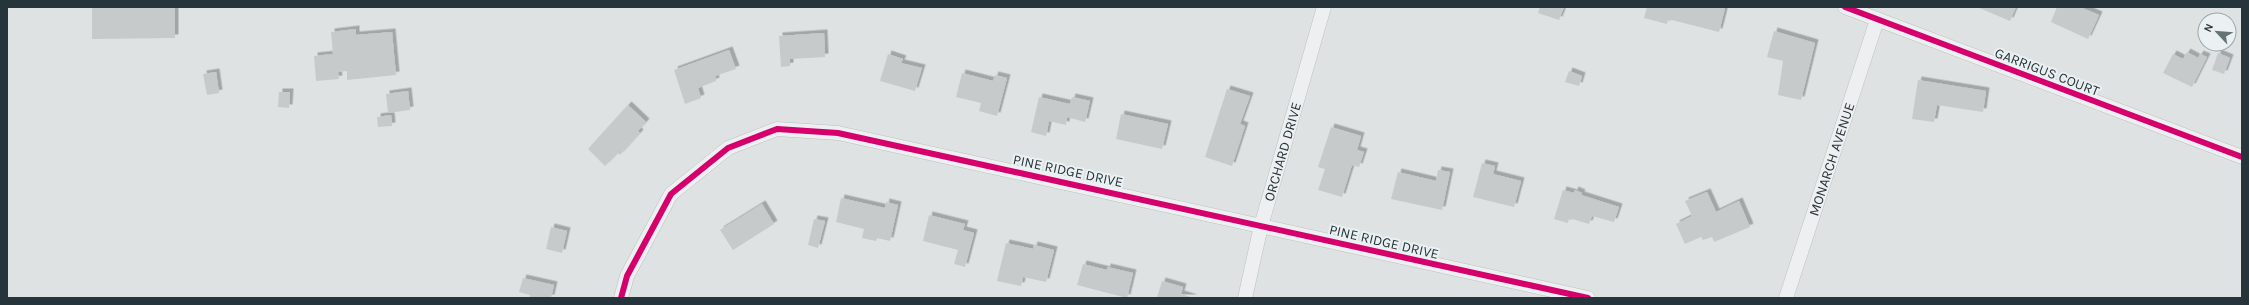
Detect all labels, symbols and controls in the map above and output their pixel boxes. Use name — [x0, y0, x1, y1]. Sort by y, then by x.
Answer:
north arrow — [2197, 12, 2237, 52]
text: N — [2201, 21, 2216, 34]
street label: GARRIGUS COURT — [1992, 44, 2102, 100]
street label: ORCHARD DRIVE — [1260, 100, 1305, 203]
street label: MONARCH AVENUE — [1805, 100, 1858, 218]
street label: PINE RIDGE DRIVE — [1012, 151, 1124, 191]
street label: PINE RIDGE DRIVE — [1328, 221, 1440, 263]

